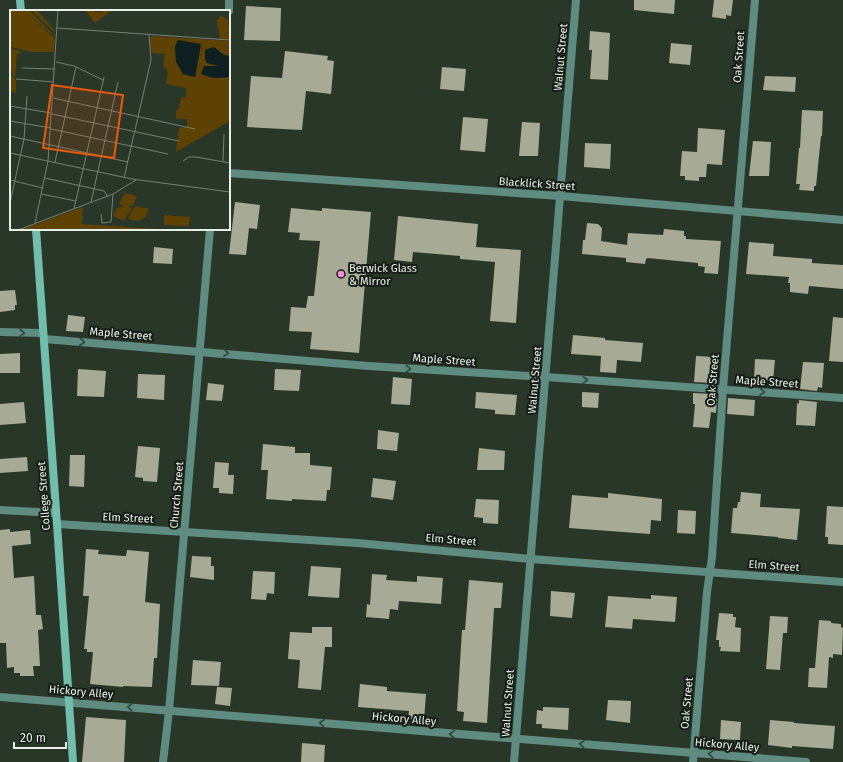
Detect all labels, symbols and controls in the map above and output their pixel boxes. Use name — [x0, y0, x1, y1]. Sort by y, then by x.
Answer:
inset map — [10, 10, 230, 230]
street label: Walnut Street — [552, 23, 570, 91]
street label: Oak Street — [731, 31, 747, 83]
street label: Blacklick Street — [498, 175, 576, 193]
place label: Berwick Glass & Mirror — [349, 262, 417, 288]
marker: Berwick Glass & Mirror — [336, 269, 346, 279]
street label: Maple Street — [89, 325, 153, 343]
one-way arrow — [19, 329, 25, 337]
one-way arrow — [79, 337, 86, 346]
street label: Walnut Street — [526, 346, 544, 414]
one-way arrow — [223, 349, 229, 358]
street label: Maple Street — [412, 351, 476, 369]
street label: Oak Street — [704, 354, 722, 406]
one-way arrow — [405, 364, 411, 373]
street label: Maple Street — [735, 373, 799, 391]
one-way arrow — [582, 375, 588, 384]
one-way arrow — [759, 388, 765, 397]
street label: College Street — [35, 461, 53, 531]
street label: Church Street — [168, 461, 186, 529]
street label: Elm Street — [102, 510, 154, 526]
street label: Elm Street — [425, 531, 477, 549]
street label: Elm Street — [748, 558, 800, 574]
street label: Walnut Street — [499, 669, 517, 737]
street label: Oak Street — [678, 677, 696, 729]
street label: Hickory Alley — [48, 683, 114, 701]
one-way arrow — [127, 703, 133, 712]
street label: Hickory Alley — [371, 710, 437, 728]
one-way arrow — [319, 718, 326, 727]
scale bar — [14, 724, 66, 750]
one-way arrow — [449, 729, 455, 738]
text: 20 m — [20, 731, 46, 745]
street label: Hickory Alley — [694, 736, 760, 754]
one-way arrow — [579, 739, 585, 748]
one-way arrow — [708, 750, 714, 759]

